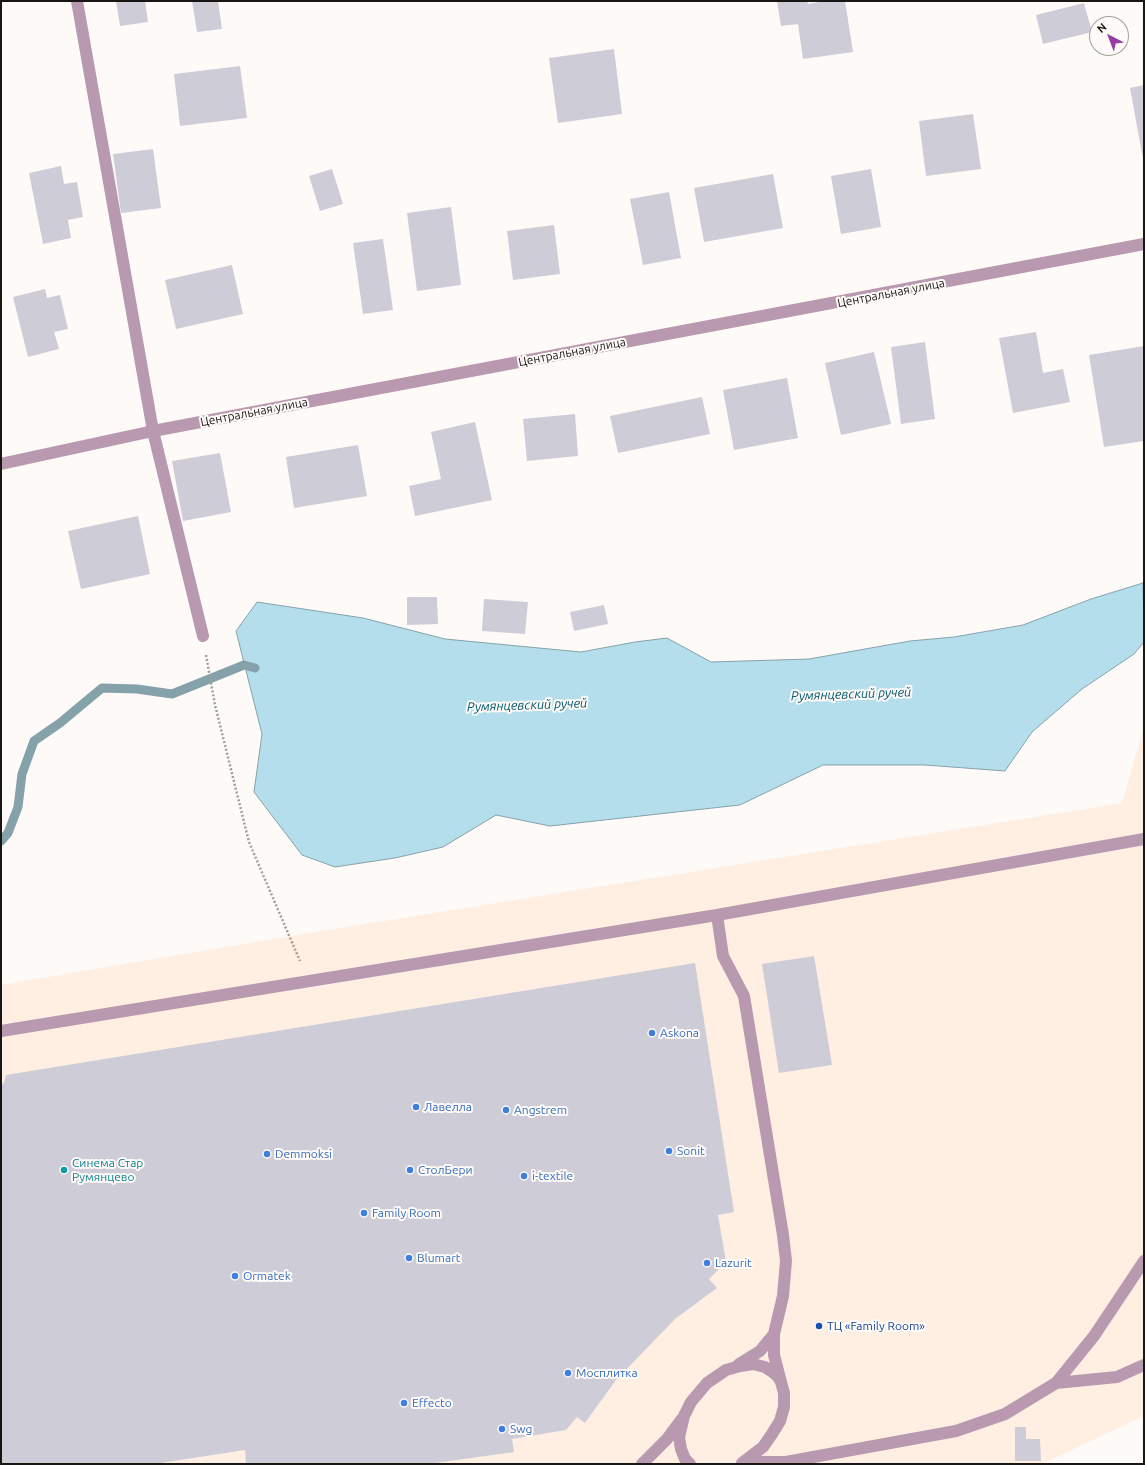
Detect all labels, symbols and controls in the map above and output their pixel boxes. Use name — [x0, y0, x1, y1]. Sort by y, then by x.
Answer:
north arrow — [1089, 16, 1129, 56]
text: N — [1095, 21, 1109, 35]
street label: Центральная улица — [836, 276, 946, 310]
street label: Центральная улица — [517, 335, 627, 369]
street label: Центральная улица — [199, 395, 309, 429]
water label: Румянцевский ручей — [791, 684, 911, 704]
water label: Румянцевский ручей — [467, 695, 587, 715]
place label: Askona — [660, 1026, 699, 1040]
marker: Askona — [647, 1028, 657, 1038]
place label: Лавелла — [424, 1100, 472, 1114]
marker: Лавелла — [411, 1102, 421, 1112]
place label: Angstrem — [514, 1103, 567, 1117]
marker: Angstrem — [501, 1105, 511, 1115]
place label: Sonit — [677, 1144, 705, 1158]
marker: Sonit — [664, 1146, 674, 1156]
place label: Demmoksi — [275, 1147, 332, 1161]
marker: Demmoksi — [262, 1149, 272, 1159]
place label: Синема Стар Румянцево — [72, 1156, 143, 1184]
place label: СтолБери — [418, 1163, 473, 1177]
marker: Синема Стар Румянцево — [59, 1165, 69, 1175]
marker: СтолБери — [405, 1165, 415, 1175]
place label: i-textile — [532, 1169, 573, 1183]
marker: i-textile — [519, 1171, 529, 1181]
place label: Family Room — [372, 1206, 441, 1220]
marker: Family Room — [359, 1208, 369, 1218]
place label: Blumart — [417, 1251, 460, 1265]
marker: Blumart — [404, 1253, 414, 1263]
place label: Lazurit — [715, 1256, 752, 1270]
marker: Lazurit — [702, 1258, 712, 1268]
place label: Ormatek — [243, 1269, 291, 1283]
marker: Ormatek — [230, 1271, 240, 1281]
place label: ТЦ «Family Room» — [827, 1319, 925, 1333]
marker: ТЦ «Family Room» — [814, 1321, 824, 1331]
place label: Мосплитка — [576, 1366, 638, 1380]
marker: Мосплитка — [563, 1368, 573, 1378]
place label: Effecto — [412, 1396, 452, 1410]
marker: Effecto — [399, 1398, 409, 1408]
place label: Swg — [510, 1422, 532, 1436]
marker: Swg — [497, 1424, 507, 1434]

